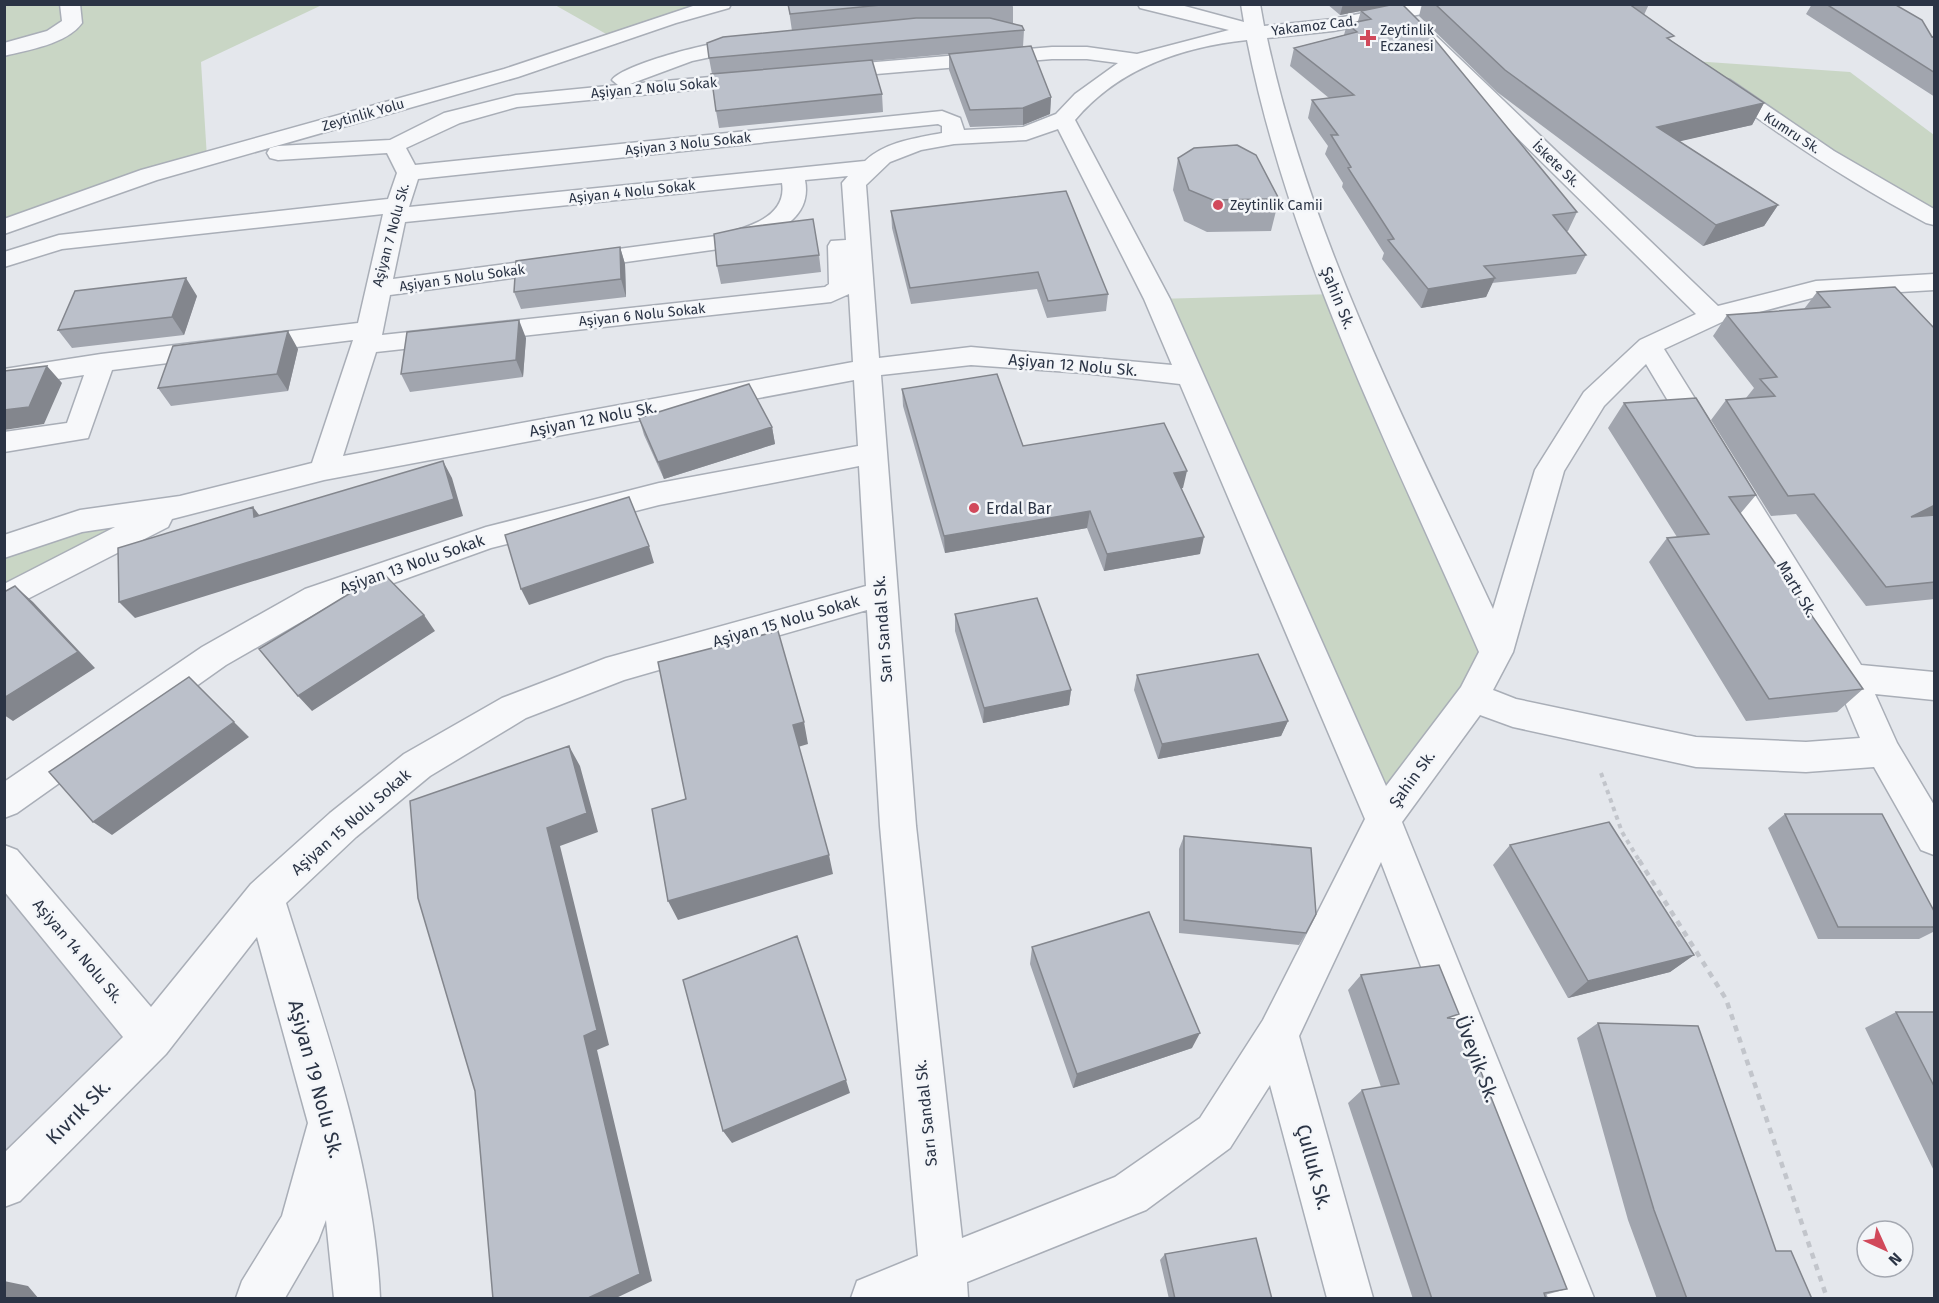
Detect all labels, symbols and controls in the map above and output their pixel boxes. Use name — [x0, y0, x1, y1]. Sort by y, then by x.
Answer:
street label: Yakamoz Cad. — [1270, 12, 1358, 40]
place label: Zeytinlik Eczanesi — [1380, 22, 1435, 55]
marker: Zeytinlik Eczanesi — [1361, 31, 1375, 45]
street label: Aşiyan 2 Nolu Sokak — [590, 74, 719, 102]
street label: Zeytinlik Yolu — [320, 95, 406, 135]
street label: Kumru Sk. — [1761, 109, 1823, 157]
street label: Aşiyan 3 Nolu Sokak — [624, 129, 753, 159]
street label: İskete Sk. — [1529, 136, 1584, 191]
street label: Aşiyan 4 Nolu Sokak — [568, 177, 697, 207]
street label: Aşiyan 7 Nolu Sk. — [369, 181, 413, 289]
place label: Zeytinlik Camii — [1230, 197, 1323, 214]
marker: Zeytinlik Camii — [1211, 198, 1225, 212]
street label: Aşiyan 5 Nolu Sokak — [398, 261, 527, 295]
street label: Şahin Sk. — [1316, 264, 1359, 333]
street label: Aşiyan 6 Nolu Sokak — [578, 300, 707, 330]
street label: Aşiyan 12 Nolu Sk. — [1008, 350, 1138, 381]
street label: Aşiyan 12 Nolu Sk. — [528, 397, 659, 442]
place label: Erdal Bar — [986, 499, 1053, 518]
marker: Erdal Bar — [967, 501, 981, 515]
street label: Aşiyan 13 Nolu Sokak — [337, 530, 488, 599]
street label: Martı Sk. — [1773, 557, 1821, 621]
street label: Sarı Sandal Sk. — [870, 575, 896, 683]
street label: Aşiyan 15 Nolu Sokak — [710, 591, 863, 652]
street label: Şahin Sk. — [1385, 747, 1440, 812]
street label: Aşiyan 15 Nolu Sokak — [288, 765, 416, 880]
street label: Aşiyan 14 Nolu Sk. — [28, 895, 127, 1008]
street label: Aşiyan 19 Nolu Sk. — [282, 997, 349, 1161]
street label: Üveyik Sk. — [1450, 1012, 1504, 1106]
street label: Sarı Sandal Sk. — [911, 1059, 941, 1167]
street label: Kıvrık Sk. — [40, 1074, 116, 1150]
street label: Çulluk Sk. — [1290, 1122, 1337, 1213]
north arrow — [1855, 1219, 1915, 1279]
text: N — [1885, 1249, 1906, 1270]

